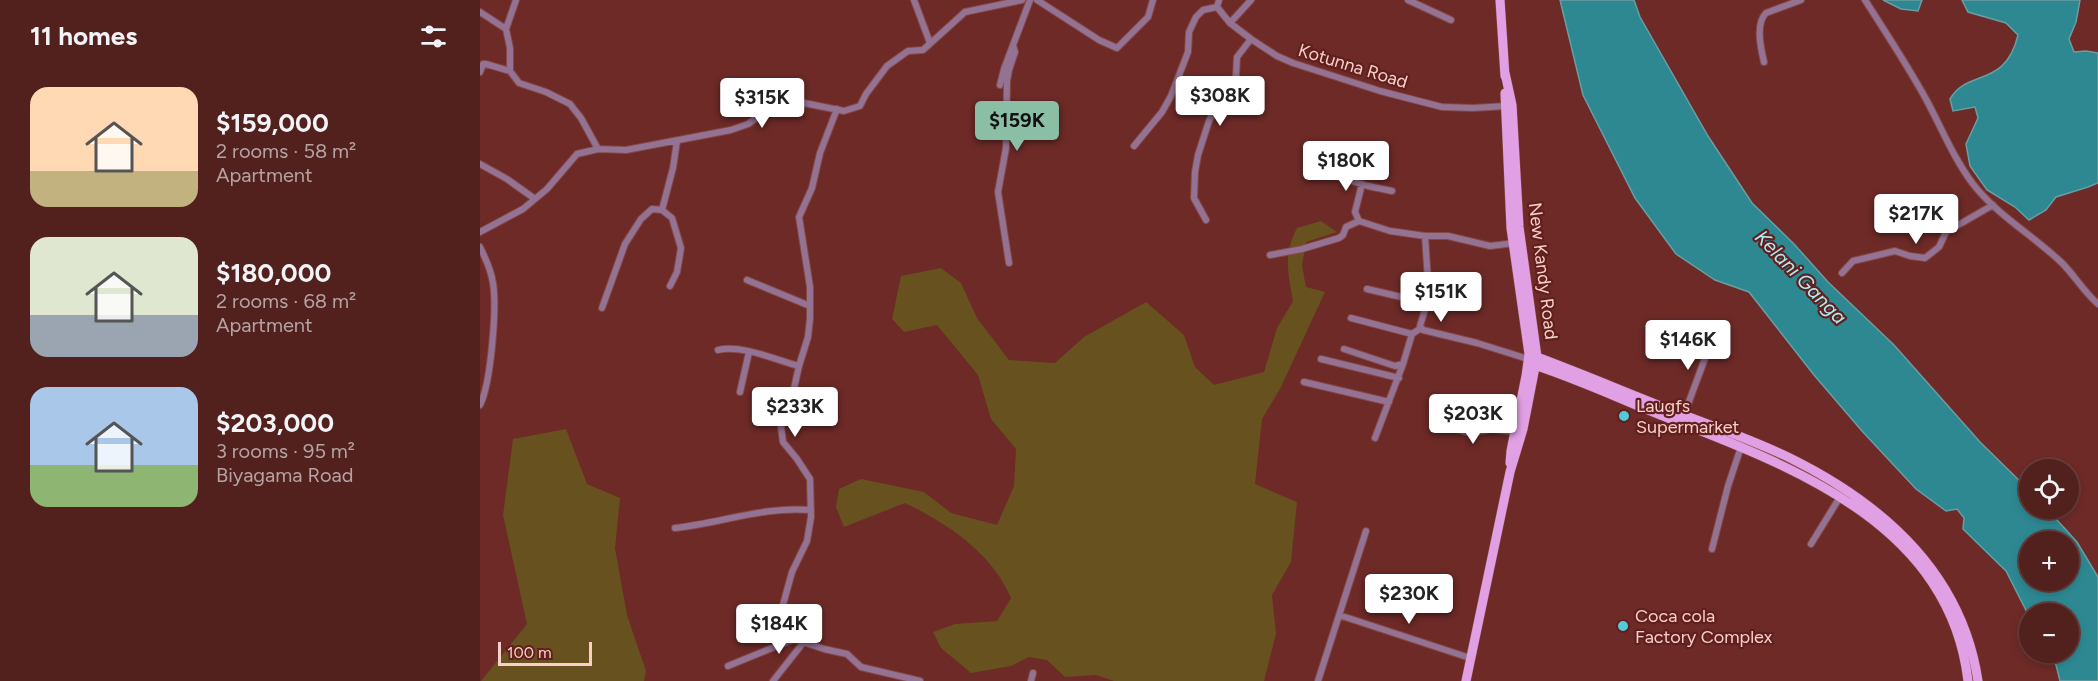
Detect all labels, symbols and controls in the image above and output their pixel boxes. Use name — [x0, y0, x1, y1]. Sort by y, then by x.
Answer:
text: 11 homes — [30, 20, 137, 52]
icon: filters — [417, 20, 450, 53]
street label: Kotunna Road — [1296, 39, 1410, 93]
pin: $308K — [1178, 76, 1262, 127]
pin: $315K — [720, 78, 804, 129]
text: $308K — [1190, 83, 1250, 107]
text: $315K — [734, 85, 790, 109]
pin: $159K — [975, 101, 1059, 152]
text: $159,000 — [216, 107, 329, 139]
text: $159K — [989, 108, 1045, 132]
icon: home — [78, 111, 150, 183]
text: 2 rooms · 58 m² — [216, 139, 356, 163]
pin: $180K — [1304, 141, 1388, 192]
text: $180K — [1317, 148, 1375, 172]
text: Apartment — [216, 163, 313, 187]
pin: $217K — [1874, 194, 1958, 245]
street label: New Kandy Road — [1524, 201, 1562, 341]
text: $217K — [1888, 201, 1944, 225]
water label: Kelani Ganga — [1750, 225, 1852, 329]
text: $180,000 — [216, 257, 331, 289]
icon: home — [78, 261, 150, 333]
pin: $151K — [1399, 272, 1483, 323]
text: $151K — [1415, 279, 1467, 303]
text: 2 rooms · 68 m² — [216, 289, 356, 313]
text: Apartment — [216, 313, 313, 337]
pin: $146K — [1646, 320, 1730, 371]
text: $146K — [1659, 327, 1717, 351]
pin: $233K — [753, 387, 837, 438]
text: $233K — [766, 394, 824, 418]
pin: $203K — [1431, 394, 1515, 445]
place label: Laugfs Supermarket — [1636, 395, 1740, 438]
text: $203K — [1443, 401, 1503, 425]
text: $203,000 — [216, 407, 334, 439]
marker: Laugfs Supermarket — [1617, 409, 1631, 423]
icon: home — [78, 411, 150, 483]
text: 3 rooms · 95 m² — [216, 439, 355, 463]
map controls — [2019, 459, 2079, 663]
button: locate — [2019, 459, 2079, 519]
text: Biyagama Road — [216, 463, 354, 487]
button: + — [2019, 531, 2079, 591]
pin: $230K — [1367, 574, 1451, 625]
text: $230K — [1379, 581, 1439, 605]
button: − — [2019, 603, 2079, 663]
pin: $184K — [737, 604, 821, 655]
place label: Coca cola Factory Complex — [1635, 605, 1773, 648]
text: $184K — [750, 611, 808, 635]
marker: Coca cola Factory Complex — [1616, 619, 1630, 633]
scale bar — [498, 639, 592, 666]
text: 100 m — [507, 643, 552, 662]

